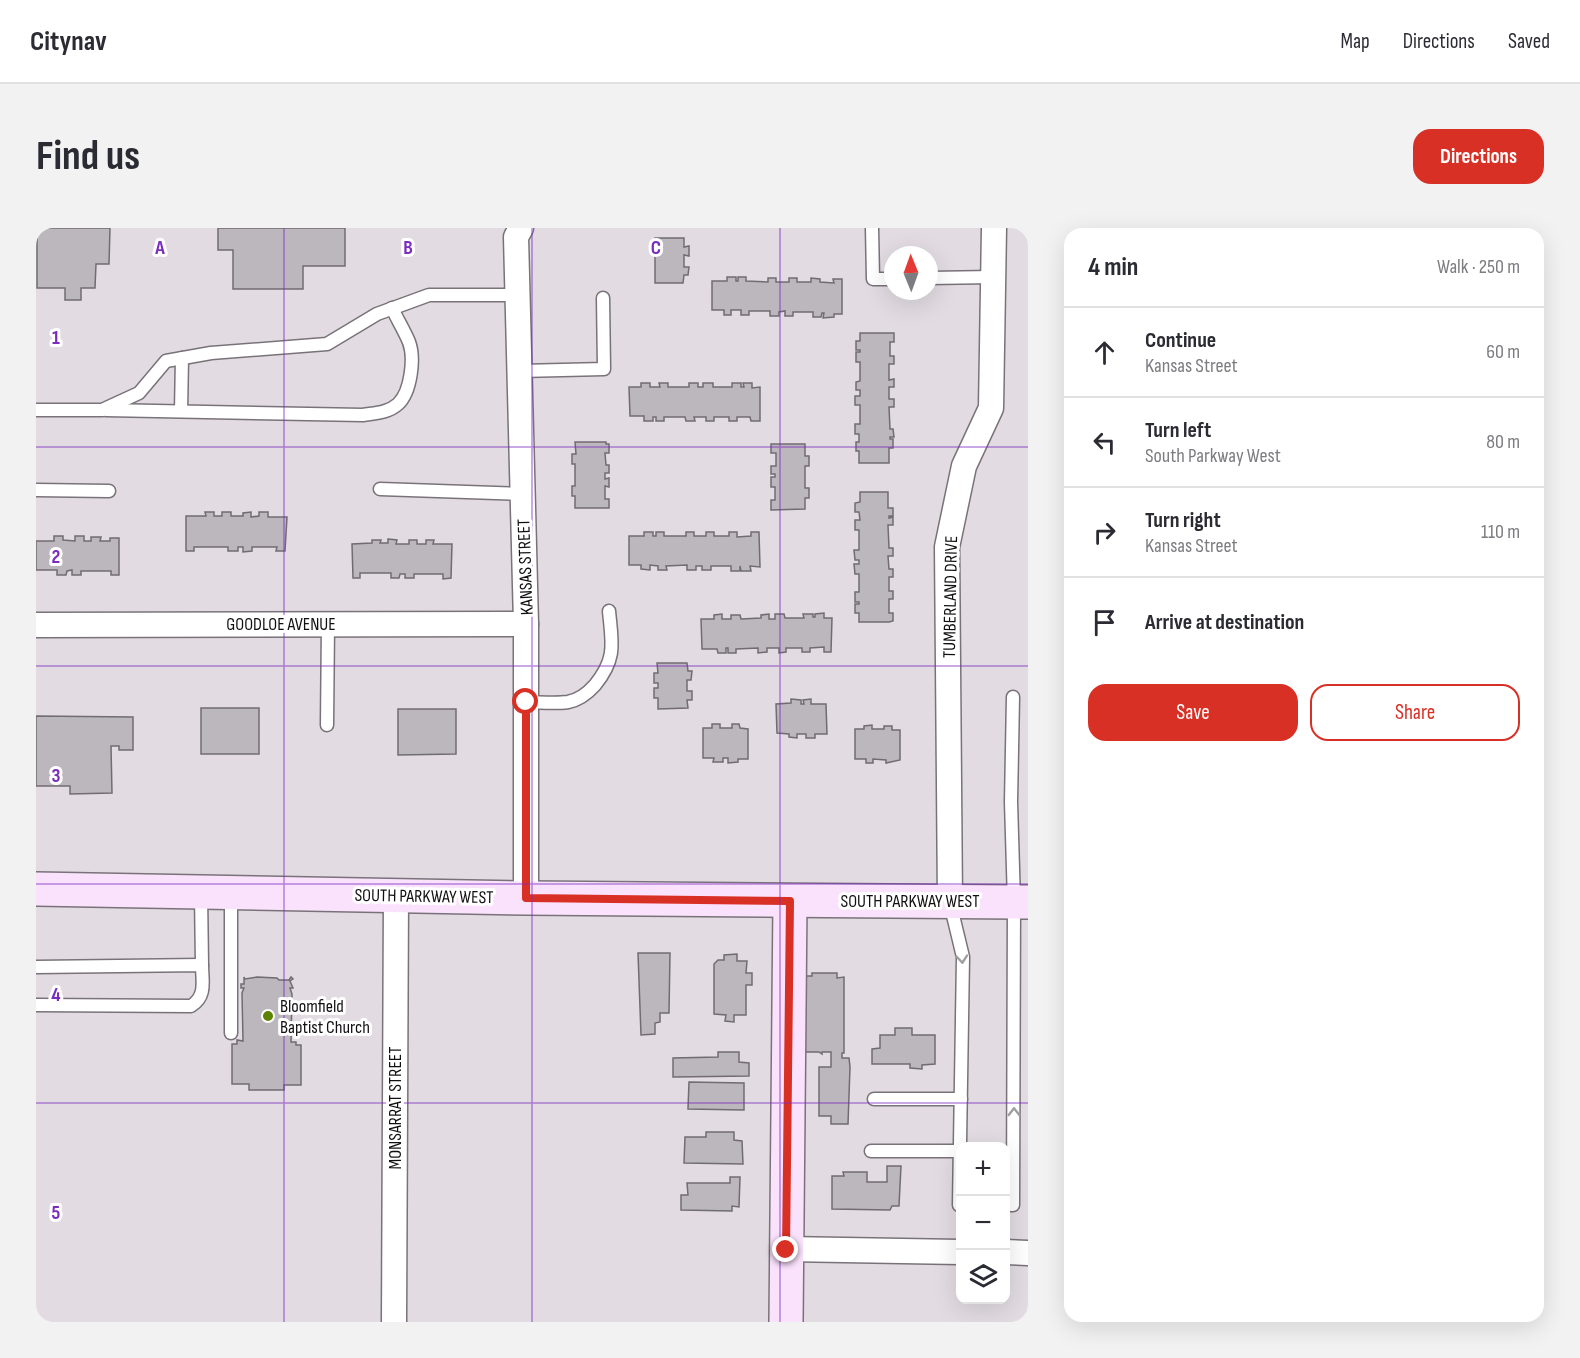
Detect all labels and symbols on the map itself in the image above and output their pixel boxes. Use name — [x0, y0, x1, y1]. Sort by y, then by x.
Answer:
text: A — [154, 236, 165, 260]
text: B — [403, 236, 413, 260]
text: C — [651, 236, 661, 260]
north arrow — [884, 246, 938, 300]
text: 1 — [52, 326, 60, 350]
street label: KANSAS STREET — [513, 518, 538, 616]
street label: TUMBERLAND DRIVE — [939, 536, 962, 658]
text: 2 — [52, 545, 60, 569]
street label: GOODLOE AVENUE — [226, 614, 336, 635]
route start — [512, 688, 538, 714]
text: 3 — [52, 764, 61, 788]
street label: SOUTH PARKWAY WEST — [354, 885, 494, 908]
street label: SOUTH PARKWAY WEST — [841, 891, 980, 912]
one-way arrow — [955, 954, 968, 963]
text: 4 — [51, 983, 61, 1007]
place label: Bloomfield Baptist Church — [280, 996, 370, 1038]
marker: Bloomfield Baptist Church — [261, 1009, 275, 1023]
street label: MONSARRAT STREET — [385, 1046, 406, 1170]
one-way arrow — [1008, 1108, 1020, 1117]
text: 5 — [52, 1201, 61, 1225]
route end — [772, 1236, 798, 1262]

